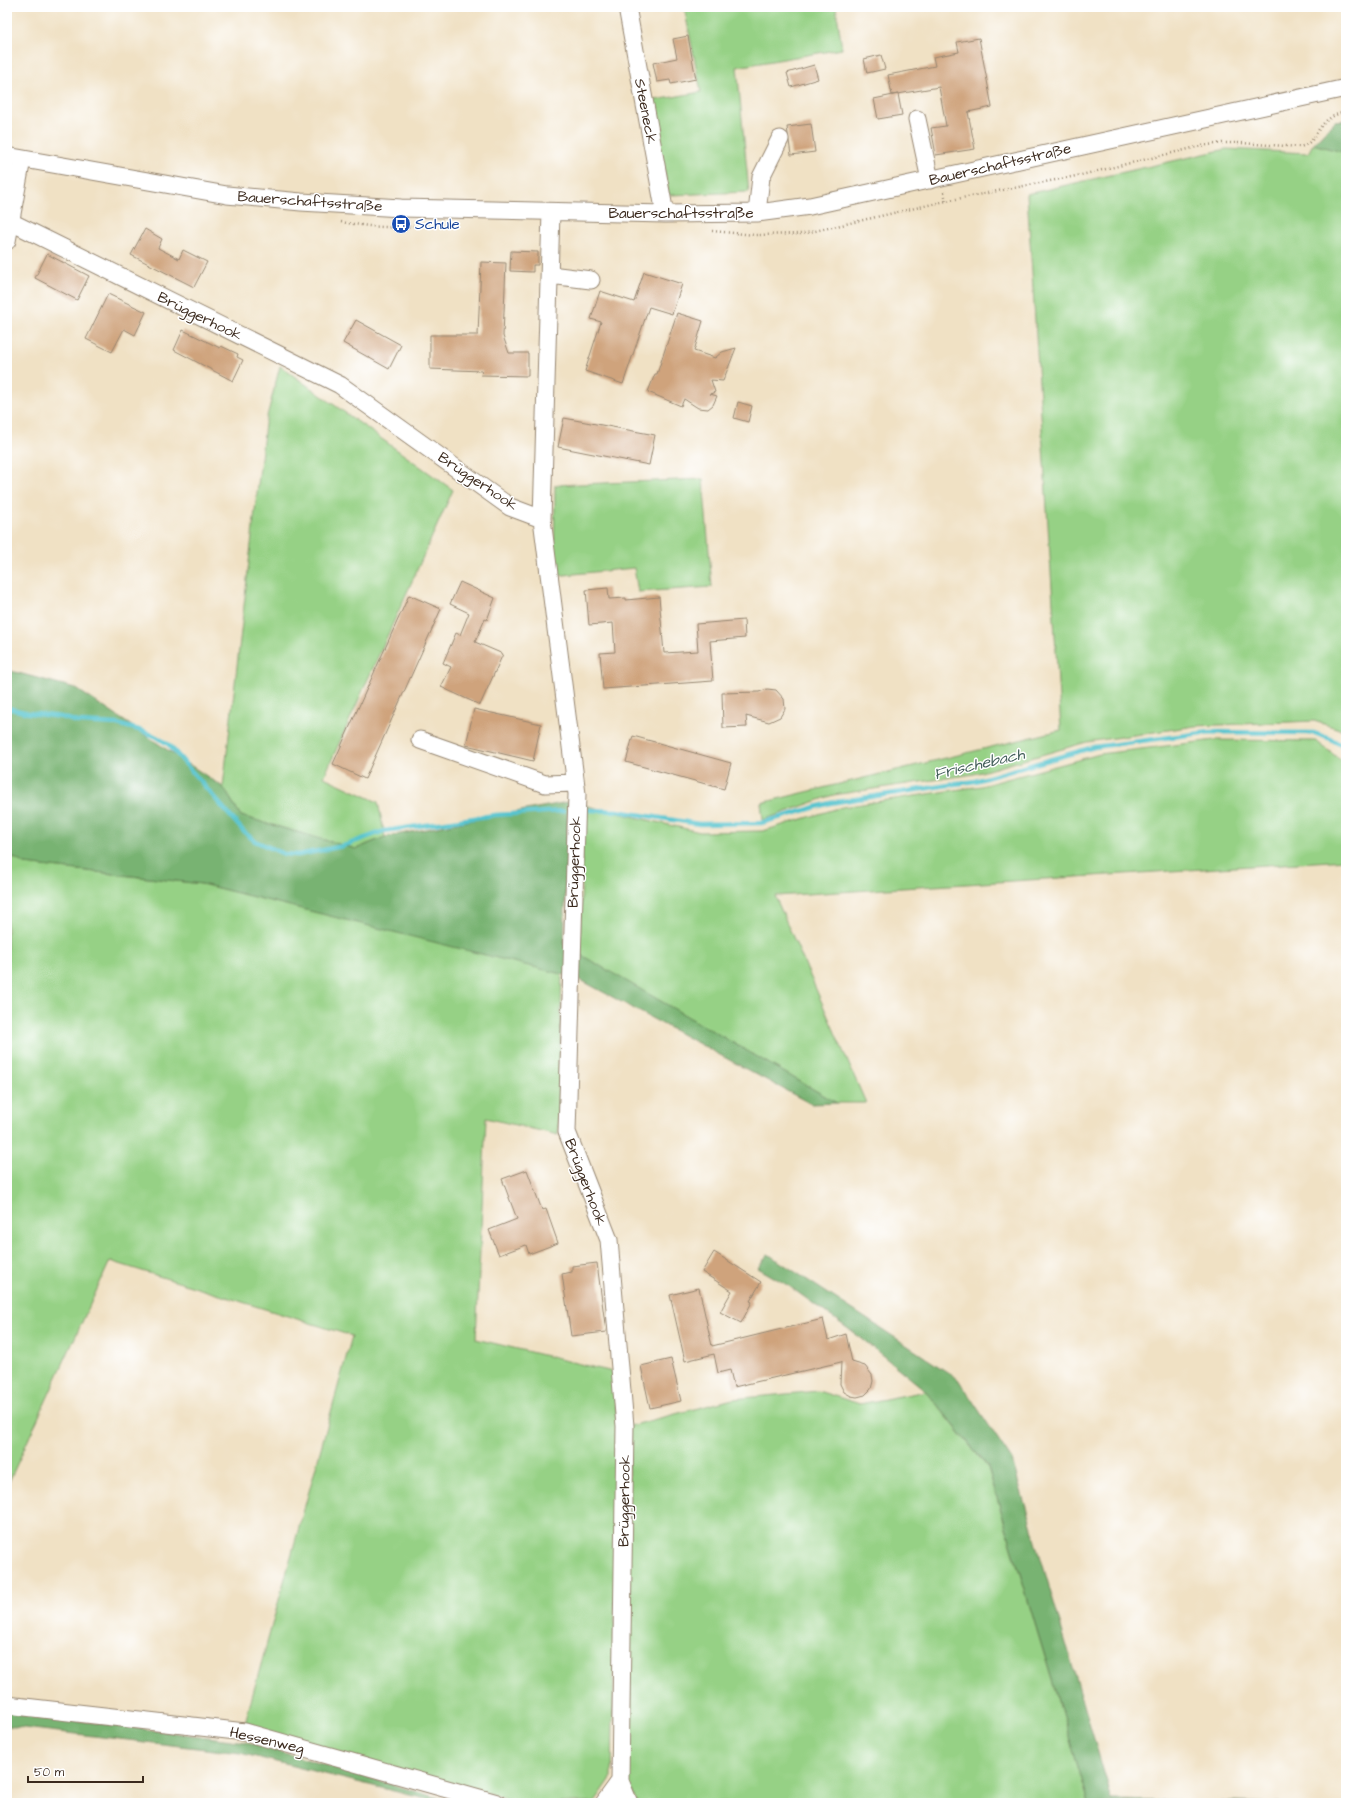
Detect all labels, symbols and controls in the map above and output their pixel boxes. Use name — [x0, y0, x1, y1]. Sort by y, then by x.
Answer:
street label: Steeneck — [629, 77, 662, 146]
street label: Bauerschaftsstraße — [927, 138, 1073, 191]
street label: Bauerschaftsstraße — [237, 186, 383, 217]
street label: Bauerschaftsstraße — [608, 203, 754, 224]
bus stop icon: Schule — [390, 213, 412, 235]
place label: Schule — [415, 214, 460, 235]
street label: Brüggerhook — [153, 287, 246, 347]
street label: Brüggerhook — [433, 447, 522, 517]
water label: Frischebach — [932, 743, 1028, 785]
street label: Brüggerhook — [562, 816, 588, 908]
street label: Brüggerhook — [558, 1136, 612, 1229]
street label: Brüggerhook — [613, 1455, 637, 1547]
street label: Hessenweg — [227, 1722, 306, 1760]
scale bar — [28, 1758, 143, 1784]
text: 50 m — [34, 1764, 65, 1781]

